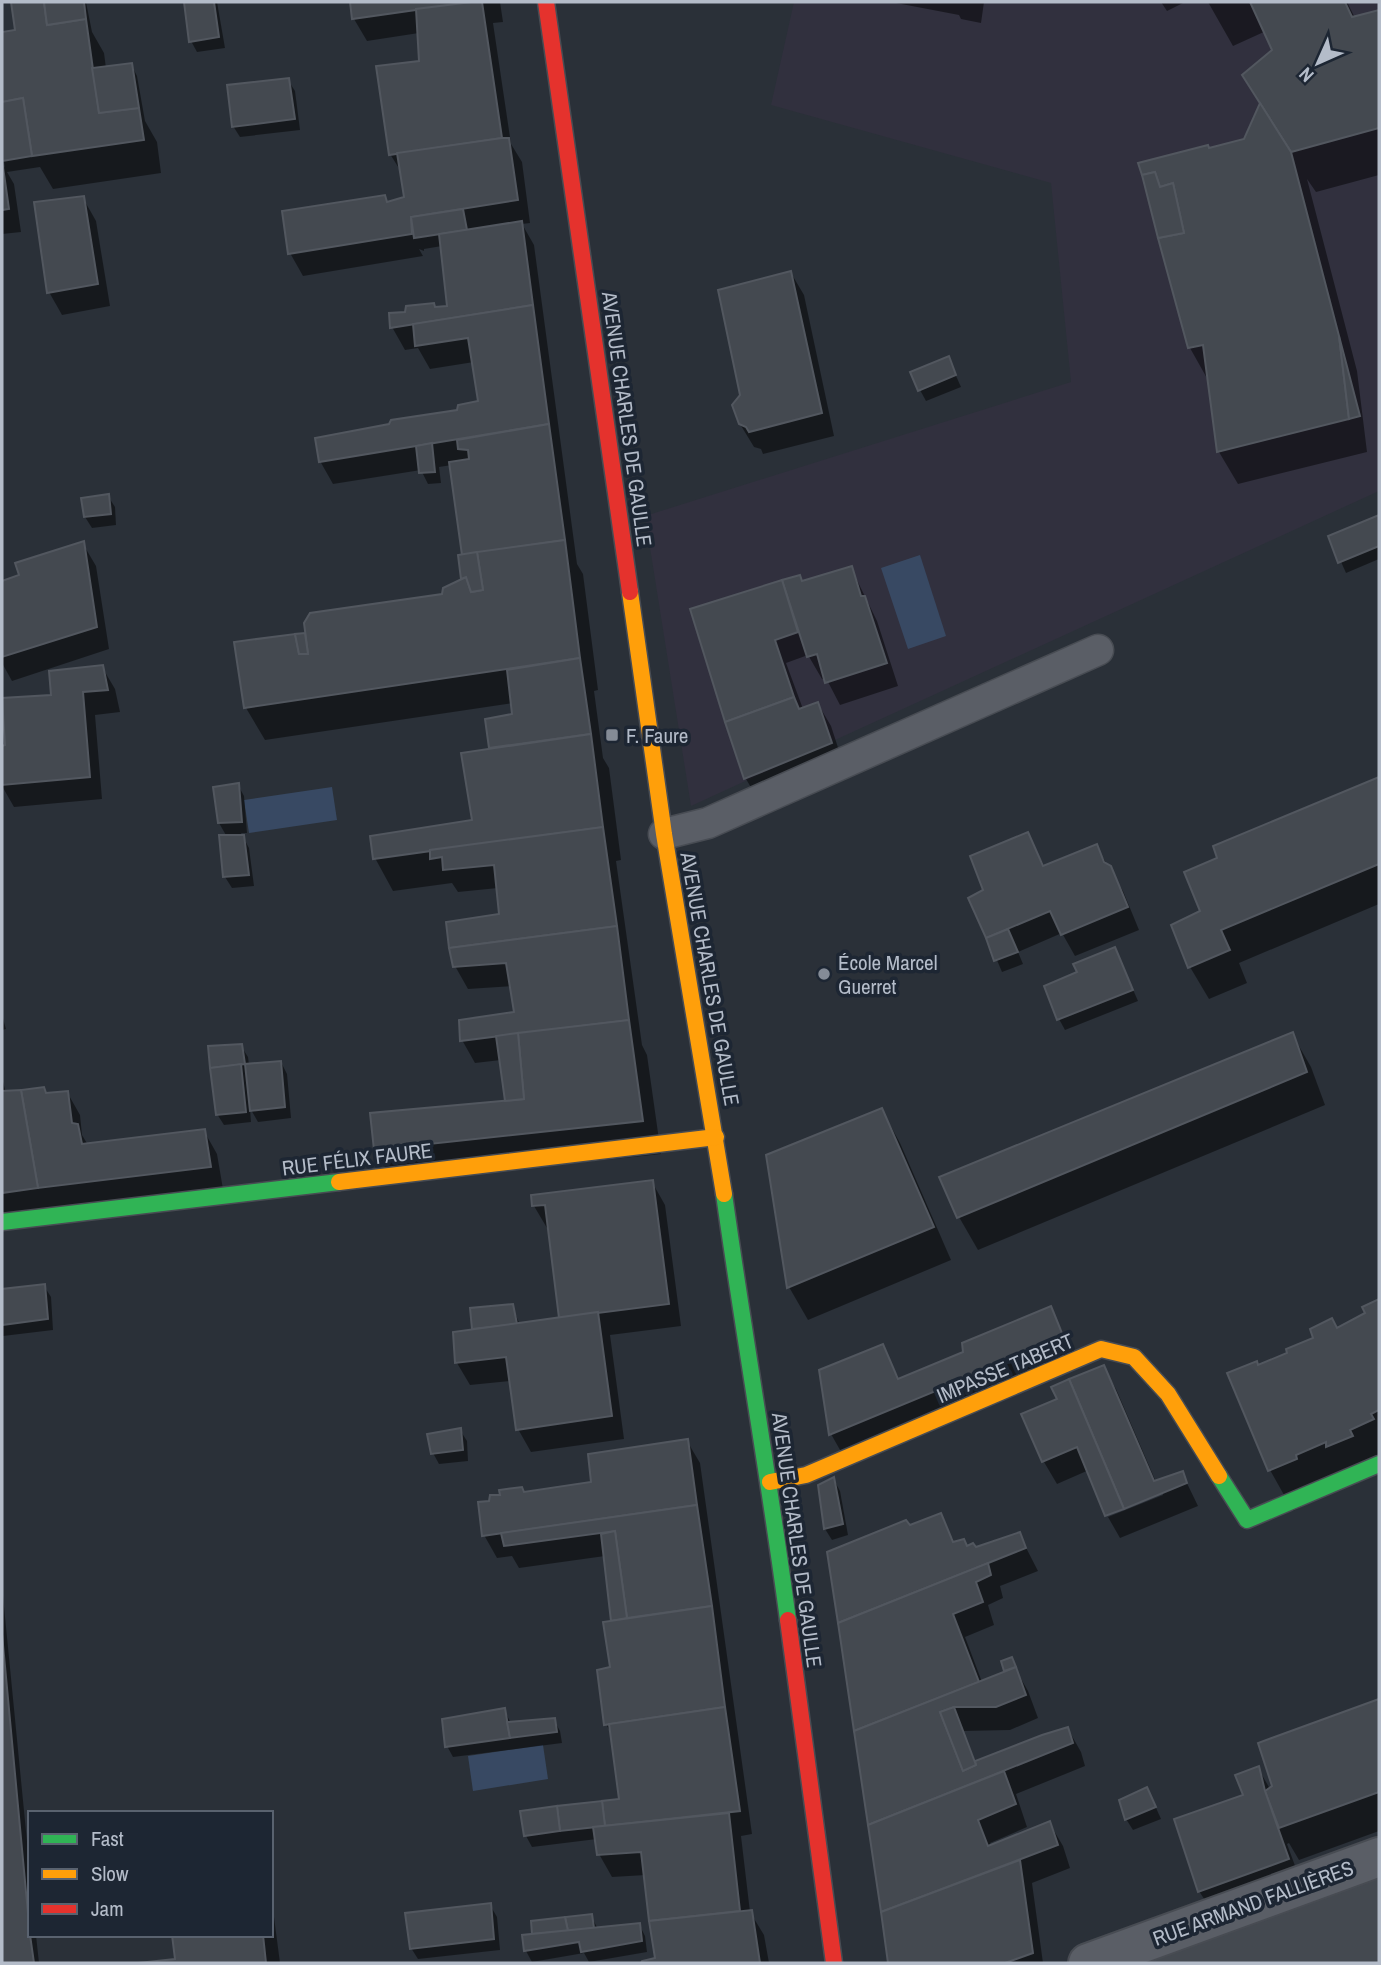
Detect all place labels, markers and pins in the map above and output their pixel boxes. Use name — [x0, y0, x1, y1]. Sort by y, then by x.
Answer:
place label: F. Faure — [626, 721, 688, 750]
marker: F. Faure — [604, 727, 620, 743]
place label: École Marcel Guerret — [838, 948, 938, 1001]
marker: École Marcel Guerret — [816, 966, 832, 982]

